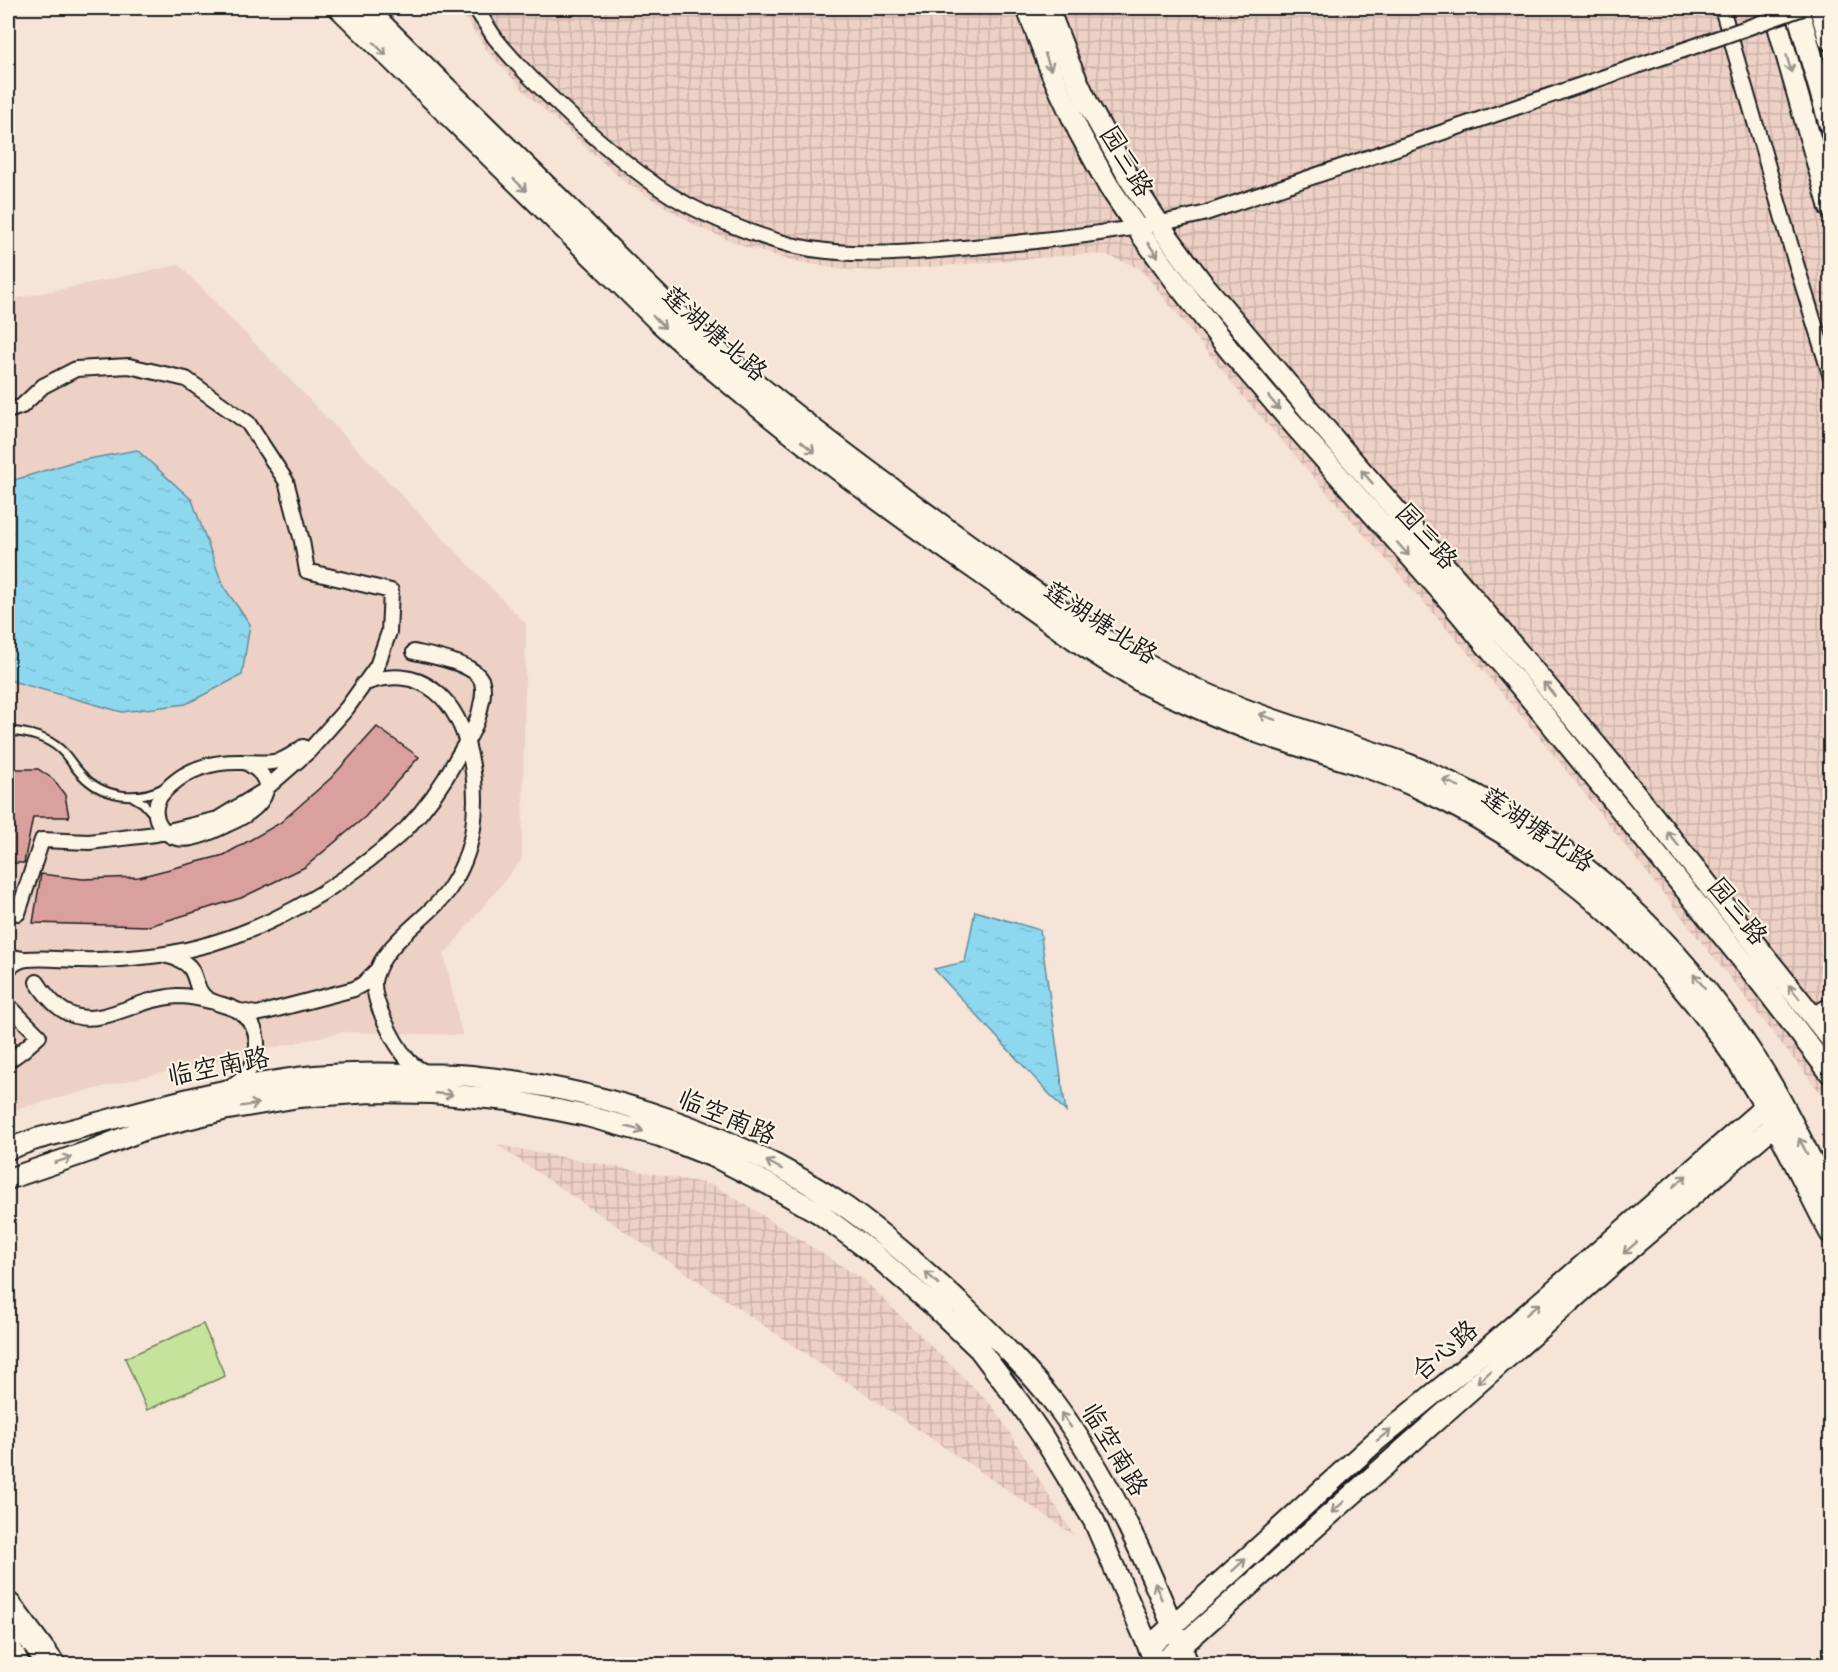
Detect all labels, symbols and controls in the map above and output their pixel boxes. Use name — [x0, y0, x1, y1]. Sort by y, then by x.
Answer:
one-way arrow — [373, 41, 388, 56]
one-way arrow — [1043, 53, 1054, 71]
one-way arrow — [1784, 54, 1795, 73]
street label: 园三路 — [1088, 119, 1161, 206]
one-way arrow — [512, 178, 527, 192]
one-way arrow — [1147, 242, 1159, 258]
street label: 莲湖塘北路 — [652, 278, 775, 392]
one-way arrow — [651, 315, 666, 329]
one-way arrow — [1267, 395, 1281, 410]
one-way arrow — [800, 440, 816, 453]
one-way arrow — [1360, 470, 1374, 485]
street label: 园三路 — [1385, 496, 1465, 580]
one-way arrow — [1396, 541, 1410, 556]
street label: 莲湖塘北路 — [1034, 573, 1164, 676]
one-way arrow — [1543, 681, 1556, 697]
one-way arrow — [1258, 711, 1277, 722]
one-way arrow — [1442, 776, 1460, 788]
street label: 莲湖塘北路 — [1472, 779, 1601, 884]
one-way arrow — [1667, 832, 1680, 848]
street label: 园三路 — [1696, 871, 1775, 955]
one-way arrow — [1693, 973, 1706, 989]
one-way arrow — [1788, 984, 1801, 1000]
street label: 临空南路 — [164, 1040, 273, 1098]
street label: 临空南路 — [671, 1081, 781, 1157]
one-way arrow — [433, 1089, 453, 1100]
one-way arrow — [239, 1100, 259, 1111]
one-way arrow — [625, 1124, 644, 1135]
one-way arrow — [1797, 1137, 1808, 1155]
one-way arrow — [53, 1154, 72, 1165]
one-way arrow — [766, 1159, 783, 1171]
one-way arrow — [1672, 1174, 1687, 1188]
one-way arrow — [1623, 1241, 1638, 1255]
one-way arrow — [925, 1271, 940, 1285]
one-way arrow — [1525, 1302, 1540, 1316]
street label: 合心路 — [1404, 1313, 1488, 1392]
one-way arrow — [1477, 1370, 1492, 1384]
street label: 临空南路 — [1069, 1396, 1156, 1505]
one-way arrow — [1060, 1412, 1072, 1428]
one-way arrow — [1376, 1428, 1391, 1442]
one-way arrow — [1331, 1500, 1346, 1514]
one-way arrow — [1231, 1558, 1246, 1572]
one-way arrow — [1151, 1582, 1162, 1600]

